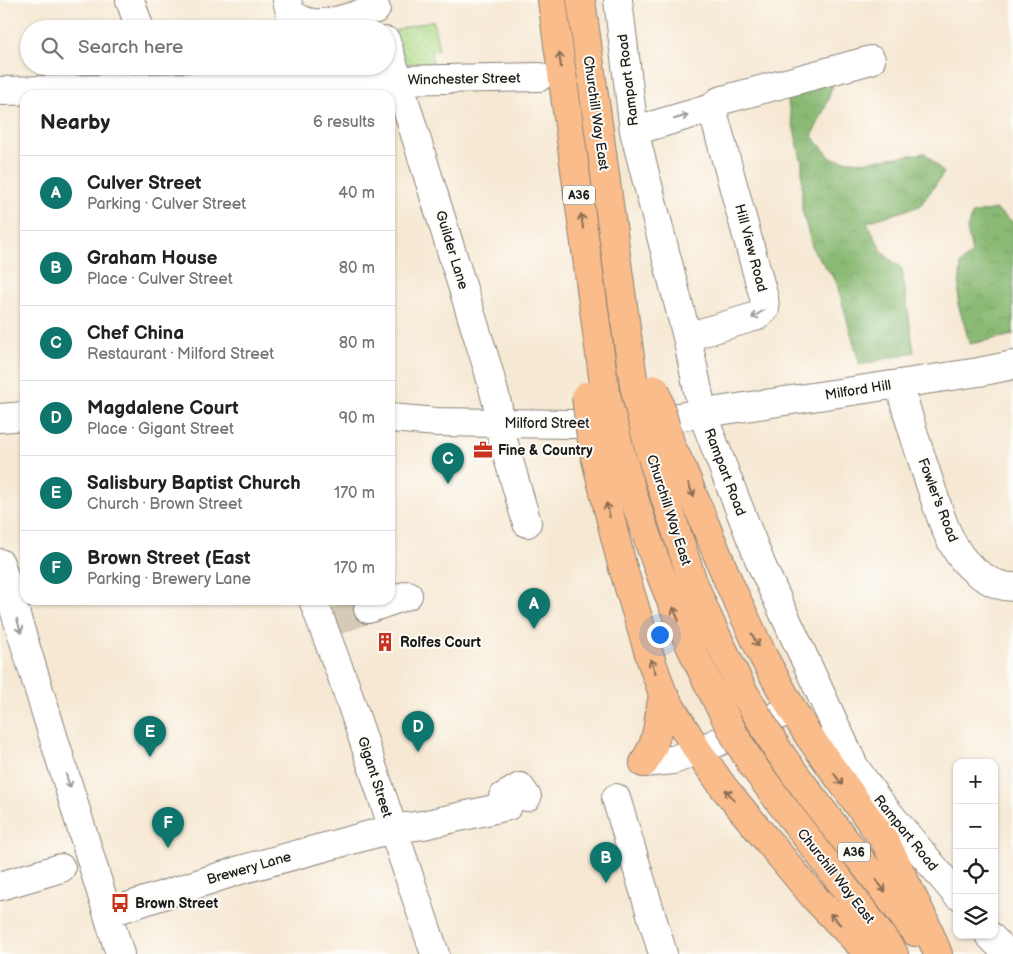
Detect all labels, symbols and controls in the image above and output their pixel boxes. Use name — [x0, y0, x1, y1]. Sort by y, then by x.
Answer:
search box — [20, 20, 395, 75]
street label: Rampart Road — [614, 33, 642, 127]
icon: search — [38, 34, 66, 62]
text: Search here — [78, 36, 183, 59]
one-way arrow — [555, 52, 565, 68]
street label: Churchill Way East — [580, 55, 613, 172]
street label: Winchester Street — [407, 70, 521, 88]
text: Nearby — [40, 110, 110, 135]
one-way arrow — [672, 111, 688, 121]
text: 6 results — [313, 113, 375, 132]
text: Culver Street — [87, 172, 201, 195]
text: A — [51, 184, 61, 203]
text: 40 m — [338, 184, 375, 203]
road number: A36 — [563, 186, 595, 204]
text: Parking · Culver Street — [87, 195, 246, 214]
street label: Hill View Road — [731, 202, 771, 294]
street label: Guilder Lane — [432, 209, 472, 291]
one-way arrow — [577, 213, 587, 229]
text: Graham House — [87, 247, 217, 270]
text: B — [50, 259, 62, 278]
text: 80 m — [339, 259, 375, 278]
text: Place · Culver Street — [87, 270, 233, 289]
one-way arrow — [751, 309, 765, 319]
text: Chef China — [87, 322, 184, 345]
text: C — [50, 334, 62, 353]
text: 80 m — [339, 334, 375, 353]
text: Restaurant · Milford Street — [87, 345, 274, 364]
street label: Milford Hill — [824, 376, 892, 404]
text: Magdalene Court — [87, 397, 239, 420]
text: D — [50, 409, 62, 428]
text: 90 m — [339, 409, 375, 428]
street label: Milford Street — [505, 415, 590, 432]
text: Place · Gigant Street — [87, 420, 234, 439]
street label: Rampart Road — [700, 426, 750, 518]
office icon: Fine & Country — [472, 439, 494, 461]
place label: Fine & Country — [498, 442, 593, 459]
pin: C — [432, 443, 464, 484]
street label: Churchill Way East — [643, 452, 695, 568]
street label: Fowler's Road — [914, 456, 962, 544]
text: Salisbury Baptist Church — [87, 472, 301, 495]
one-way arrow — [687, 482, 696, 497]
text: E — [51, 484, 61, 503]
text: 170 m — [334, 484, 375, 503]
text: Church · Brown Street — [87, 495, 242, 514]
one-way arrow — [603, 503, 612, 519]
text: Brown Street (East — [87, 547, 250, 570]
text: F — [51, 559, 61, 578]
text: 170 m — [334, 559, 375, 578]
text: Parking · Brewery Lane — [87, 570, 251, 589]
pin: A — [518, 588, 550, 629]
one-way arrow — [670, 607, 680, 622]
one-way arrow — [15, 618, 25, 634]
your location — [647, 622, 673, 648]
building icon: Rolfes Court — [374, 631, 396, 653]
one-way arrow — [750, 632, 760, 647]
place label: Rolfes Court — [400, 634, 481, 651]
one-way arrow — [648, 659, 657, 674]
pin: D — [402, 711, 434, 752]
pin: E — [134, 716, 166, 757]
street label: Gigant Street — [354, 734, 396, 820]
map controls — [953, 759, 998, 939]
button: + — [953, 759, 998, 804]
one-way arrow — [833, 772, 844, 785]
one-way arrow — [63, 773, 73, 789]
one-way arrow — [725, 789, 736, 802]
street label: Rampart Road — [870, 792, 942, 874]
button: − — [953, 804, 998, 849]
pin: F — [152, 807, 184, 848]
street label: Churchill Way East — [794, 825, 879, 927]
pin: B — [590, 842, 622, 883]
road number: A36 — [838, 842, 870, 862]
street label: Brewery Lane — [205, 848, 293, 888]
button: locate — [953, 849, 998, 894]
one-way arrow — [876, 879, 887, 892]
bus stop icon: Brown Street — [109, 892, 131, 914]
button: layers — [953, 894, 998, 939]
place label: Brown Street — [135, 895, 218, 912]
one-way arrow — [829, 913, 841, 925]

